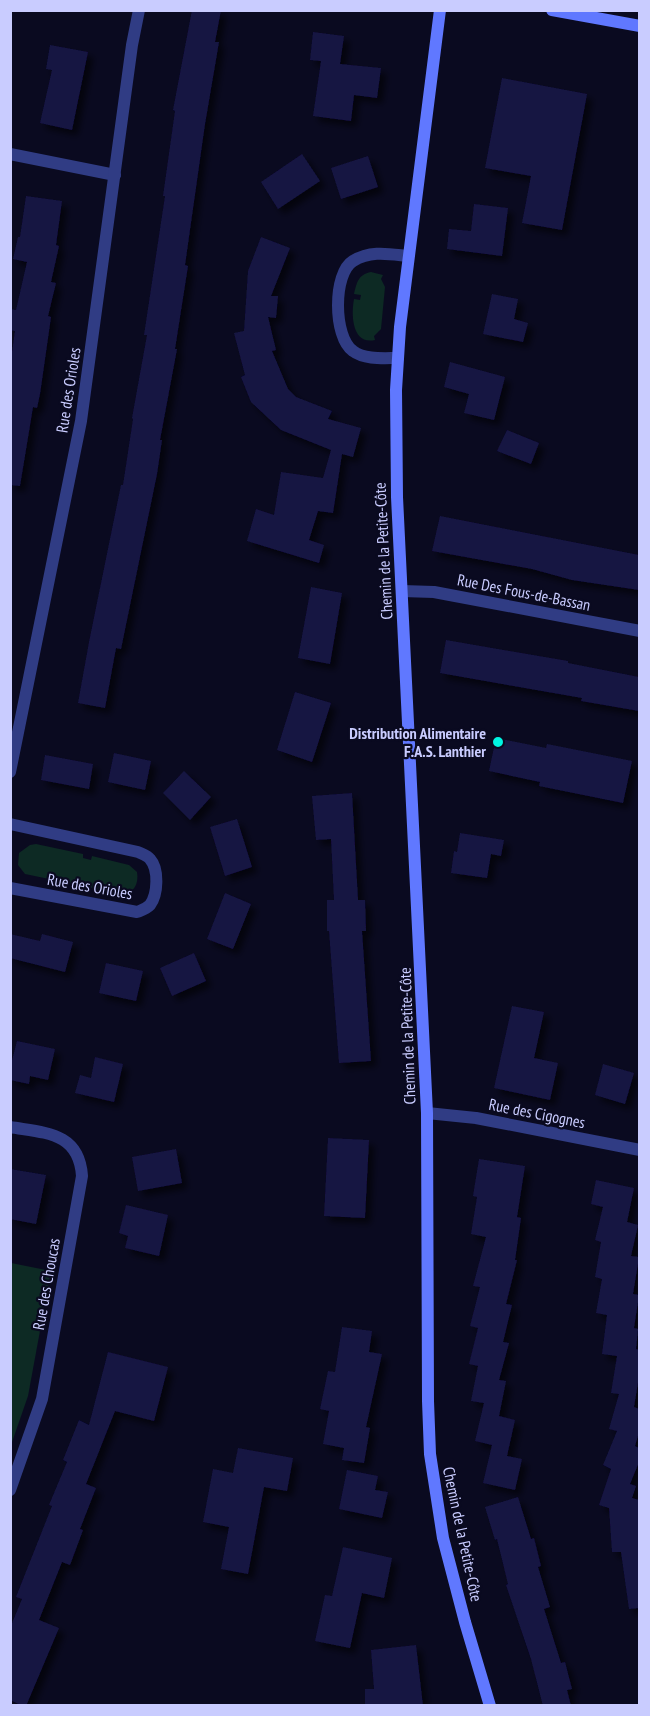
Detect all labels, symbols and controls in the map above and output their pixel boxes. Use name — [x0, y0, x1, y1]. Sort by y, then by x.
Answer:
street label: Rue des Orioles — [51, 346, 85, 434]
street label: Chemin de la Petite-Côte — [369, 482, 397, 620]
street label: Rue Des Fous-de-Bassan — [456, 569, 592, 615]
place label: Distribution Alimentaire F.A.S. Lanthier — [349, 723, 486, 761]
marker: Distribution Alimentaire F.A.S. Lanthier — [491, 735, 505, 749]
street label: Rue des Orioles — [46, 869, 134, 903]
street label: Chemin de la Petite-Côte — [395, 967, 419, 1105]
street label: Rue des Cigognes — [487, 1094, 587, 1132]
street label: Rue des Choucas — [28, 1237, 64, 1331]
street label: Chemin de la Petite-Côte — [439, 1465, 487, 1603]

